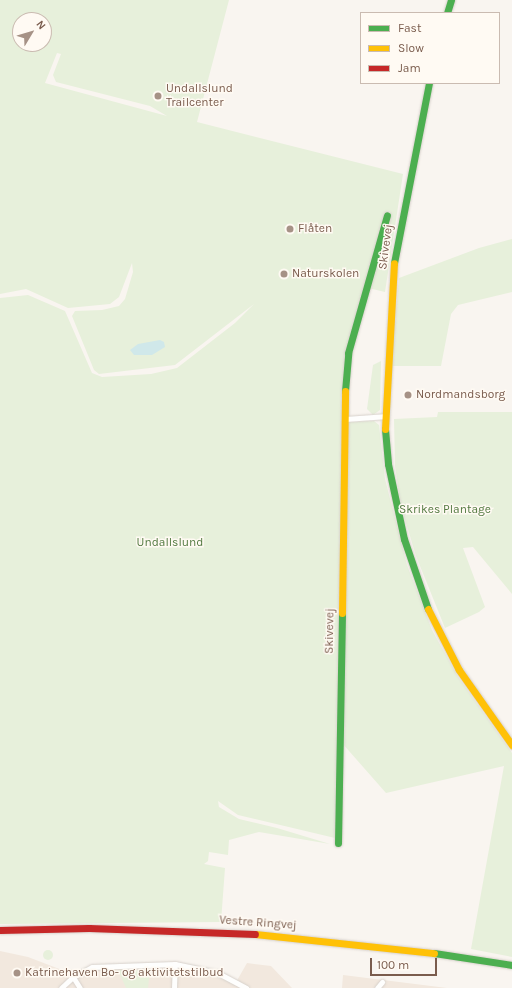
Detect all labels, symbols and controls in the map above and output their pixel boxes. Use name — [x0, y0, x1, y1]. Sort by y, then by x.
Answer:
north arrow — [12, 12, 52, 52]
legend — [360, 12, 500, 84]
text: N — [34, 18, 49, 32]
text: Fast — [398, 21, 421, 35]
text: Slow — [398, 41, 424, 55]
text: Jam — [398, 61, 421, 75]
place label: Undallslund Trailcenter — [166, 82, 233, 110]
marker: Undallslund Trailcenter — [153, 91, 163, 101]
place label: Flåten — [298, 222, 332, 236]
street label: Skivevej — [376, 223, 396, 271]
marker: Flåten — [285, 224, 295, 234]
place label: Naturskolen — [292, 267, 359, 281]
marker: Naturskolen — [279, 269, 289, 279]
place label: Nordmandsborg — [416, 388, 505, 402]
marker: Nordmandsborg — [403, 390, 413, 400]
park label: Skrikes Plantage — [399, 503, 491, 517]
park label: Undallslund — [137, 536, 203, 550]
street label: Skivevej — [322, 608, 338, 654]
street label: Vestre Ringvej — [219, 913, 297, 933]
scale bar — [372, 950, 439, 976]
text: 100 m — [377, 958, 409, 972]
place label: Katrinehaven Bo- og aktivitetstilbud — [25, 966, 224, 980]
marker: Katrinehaven Bo- og aktivitetstilbud — [12, 968, 22, 978]

